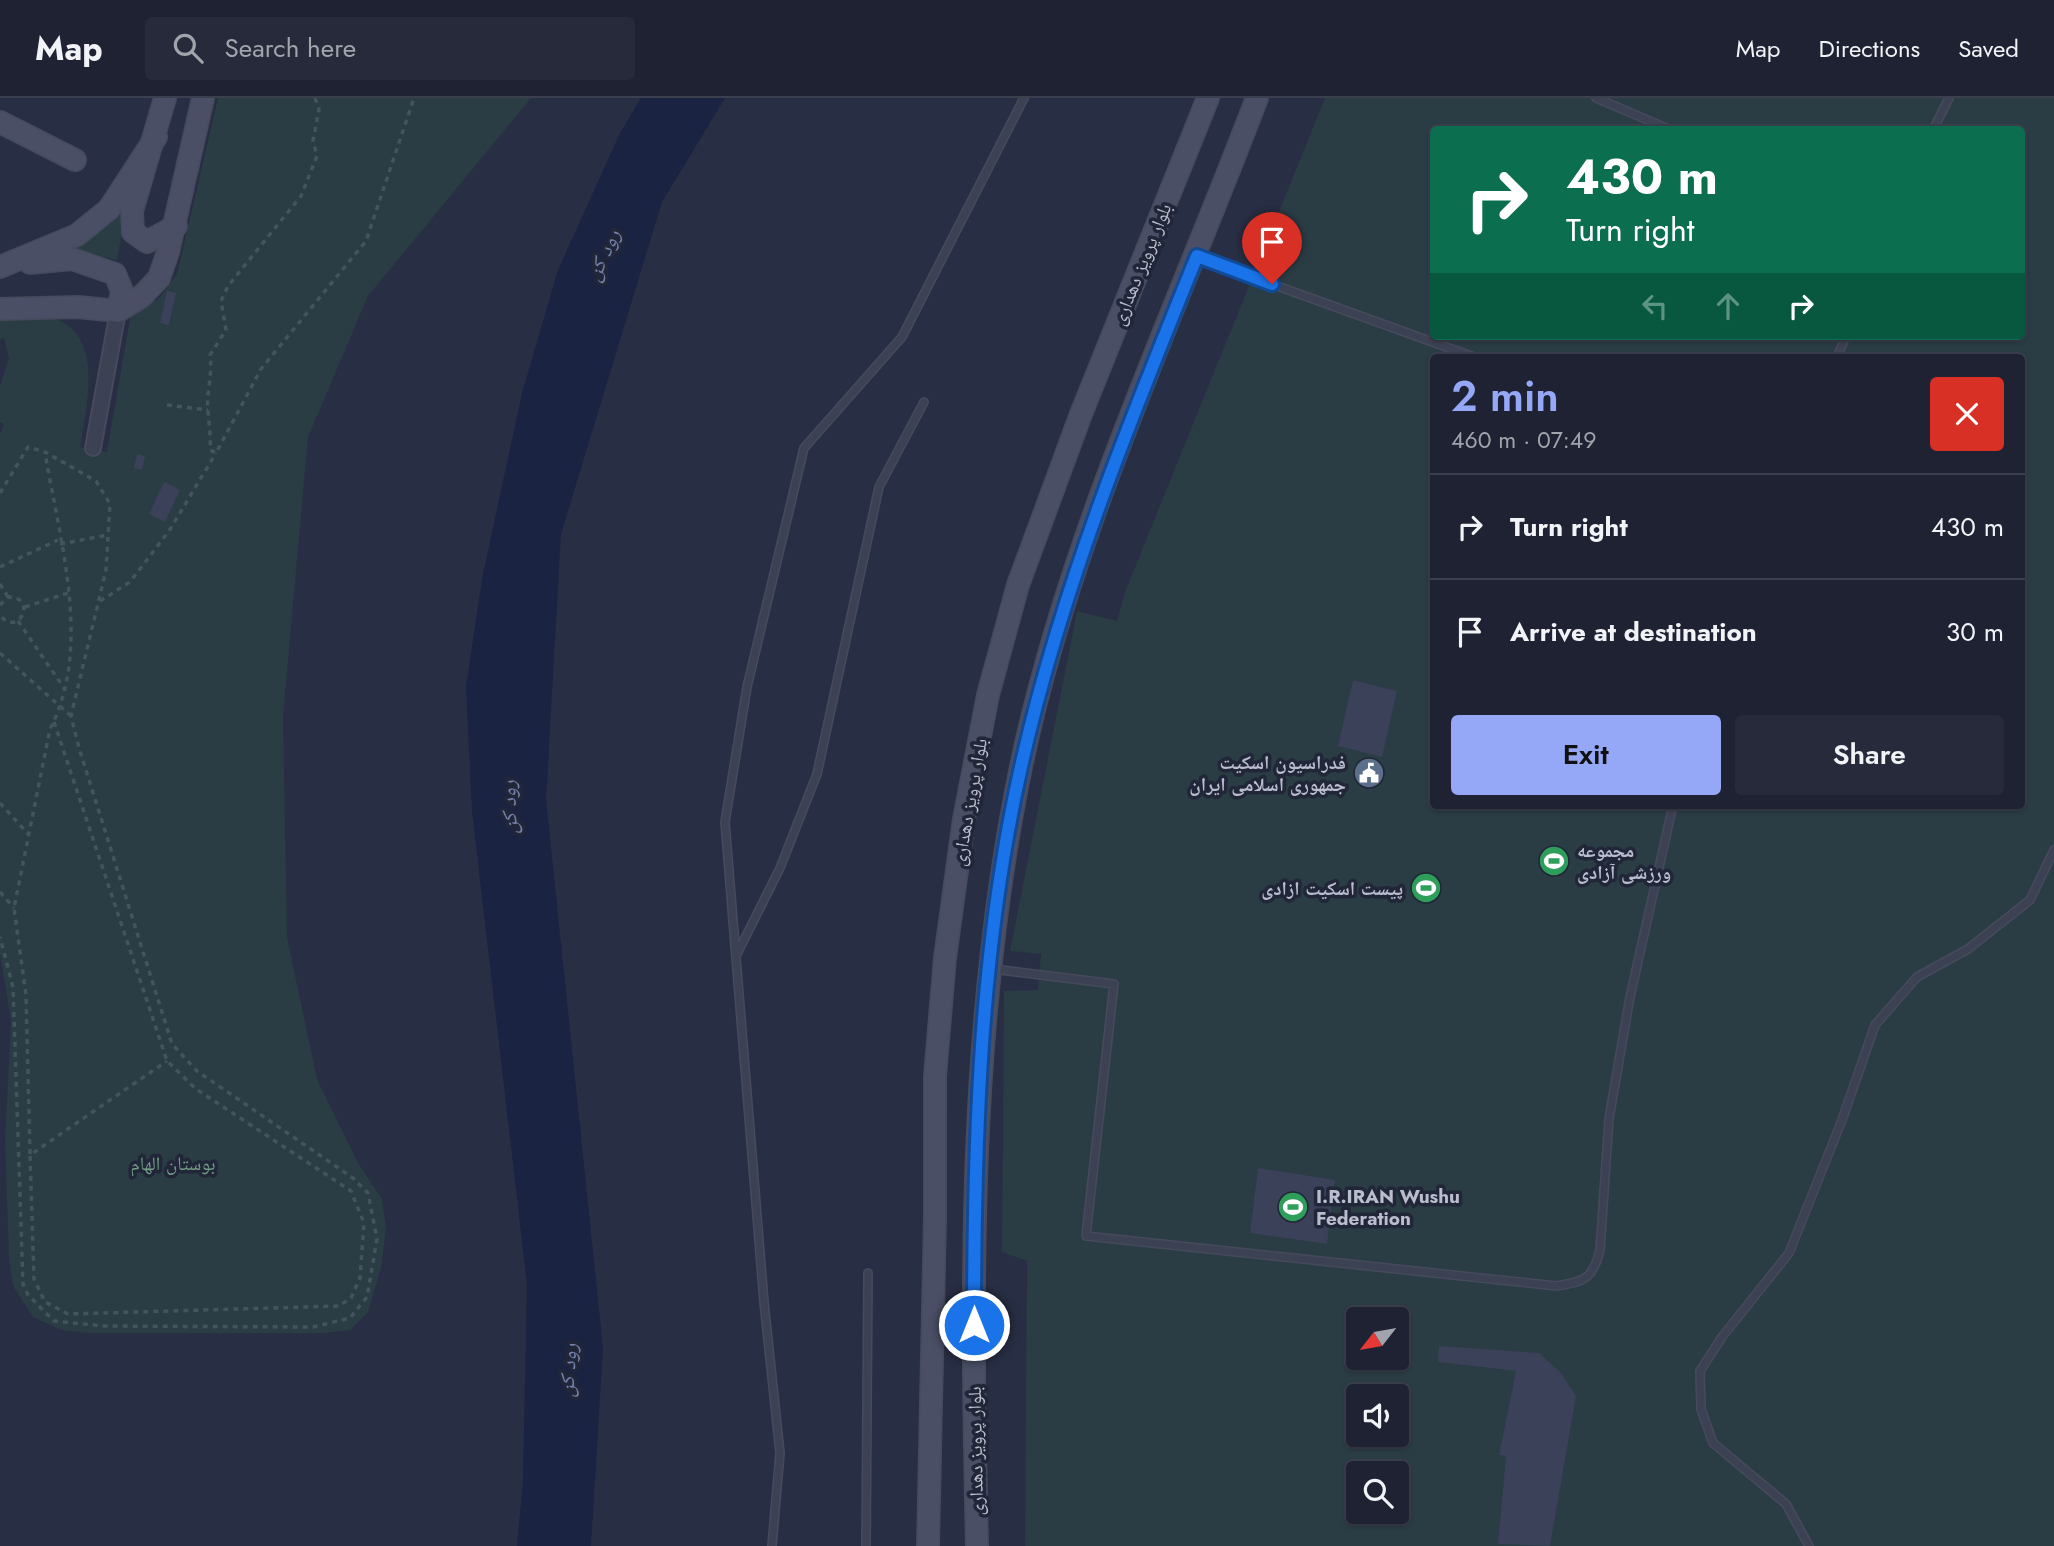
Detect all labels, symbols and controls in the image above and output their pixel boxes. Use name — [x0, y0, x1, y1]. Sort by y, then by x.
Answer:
search box — [145, 17, 635, 80]
text: Map — [35, 25, 103, 72]
icon: search — [169, 29, 207, 67]
text: Search here — [225, 29, 356, 67]
text: Map — [1736, 31, 1781, 66]
text: Directions — [1819, 31, 1920, 66]
text: Saved — [1958, 31, 2019, 66]
text: 430 m — [1566, 142, 1718, 212]
icon: right — [1451, 154, 1542, 245]
street label: بلوار پرویز دهداری — [1105, 199, 1178, 329]
text: Turn right — [1566, 207, 1695, 253]
pin — [1242, 212, 1302, 284]
icon: arrive — [1253, 223, 1291, 261]
water label: رود کن — [578, 224, 628, 286]
icon: left — [1636, 287, 1674, 325]
icon: ahead — [1709, 287, 1747, 325]
icon: right — [1782, 287, 1820, 325]
text: 2 min — [1451, 366, 1559, 427]
button: close — [1930, 377, 2004, 451]
text: 460 m · 07:49 — [1451, 423, 1596, 457]
icon: right — [1451, 508, 1489, 546]
text: Turn right — [1510, 508, 1628, 546]
text: 430 m — [1931, 508, 2004, 546]
icon: arrive — [1451, 613, 1489, 651]
text: Arrive at destination — [1510, 613, 1757, 651]
text: 30 m — [1946, 613, 2004, 651]
button: Exit — [1451, 715, 1721, 795]
button: Share — [1735, 715, 2004, 795]
street label: بلوار پرویز دهداری — [945, 736, 994, 868]
place label: فدراسیون اسکیت جمهوری اسلامی ایران — [1189, 749, 1346, 798]
public building icon: فدراسیون اسکیت جمهوری اسلامی ایران — [1352, 756, 1386, 790]
water label: رود کن — [493, 780, 525, 834]
place label: مجموعه ورزشی آزادی — [1577, 837, 1671, 886]
sports icon: مجموعه ورزشی آزادی — [1537, 844, 1571, 878]
sports icon: پیست اسکیت ازادی — [1409, 871, 1443, 905]
place label: پیست اسکیت ازادی — [1261, 875, 1403, 902]
park label: بوستان الهام — [131, 1150, 216, 1177]
place label: I.R.IRAN Wushu Federation — [1316, 1183, 1460, 1232]
sports icon: I.R.IRAN Wushu Federation — [1276, 1190, 1310, 1224]
position arrow — [937, 1288, 1011, 1362]
north arrow — [1346, 1307, 1409, 1370]
map controls — [1346, 1307, 1409, 1524]
water label: رود کن — [551, 1342, 585, 1398]
button: sound — [1346, 1384, 1409, 1447]
street label: بلوار پرویز دهداری — [961, 1386, 990, 1516]
button: search — [1346, 1461, 1409, 1524]

